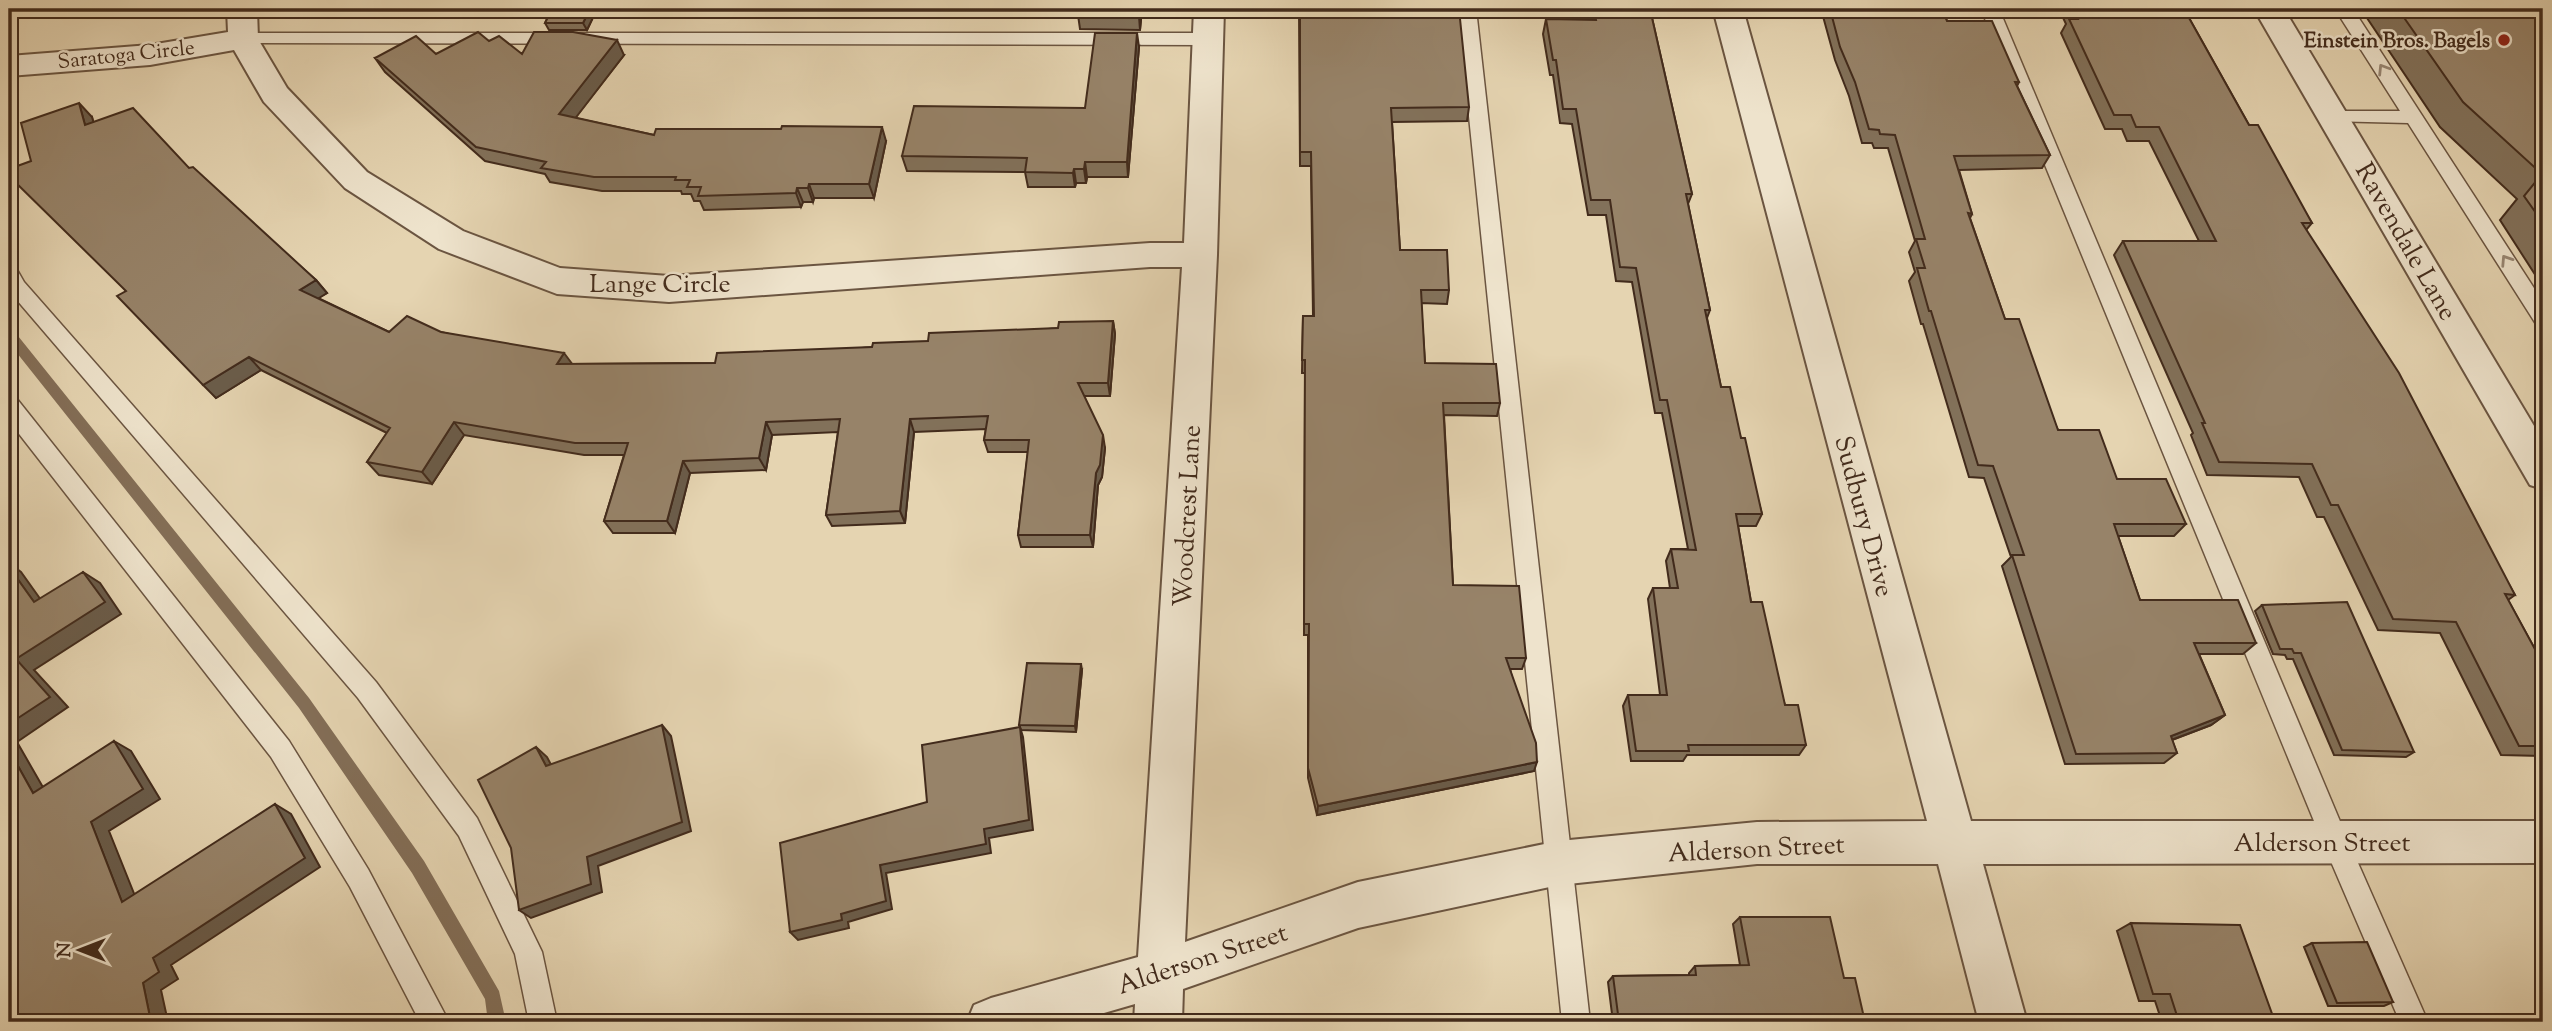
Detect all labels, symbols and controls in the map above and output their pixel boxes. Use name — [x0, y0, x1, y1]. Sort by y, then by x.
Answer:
place label: Einstein Bros. Bagels — [2304, 27, 2490, 57]
marker: Einstein Bros. Bagels — [2496, 32, 2512, 48]
street label: Saratoga Circle — [56, 34, 196, 78]
one-way arrow — [2378, 64, 2391, 77]
street label: Ravendale Lane — [2345, 157, 2465, 328]
one-way arrow — [2501, 255, 2514, 268]
street label: Lange Circle — [589, 267, 731, 304]
street label: Woodcrest Lane — [1165, 424, 1212, 608]
street label: Sudbury Drive — [1823, 432, 1902, 601]
street label: Alderson Street — [2234, 826, 2411, 863]
street label: Alderson Street — [1667, 827, 1846, 874]
street label: Alderson Street — [1113, 915, 1293, 1005]
north arrow — [46, 916, 116, 986]
text: N — [52, 942, 79, 958]

